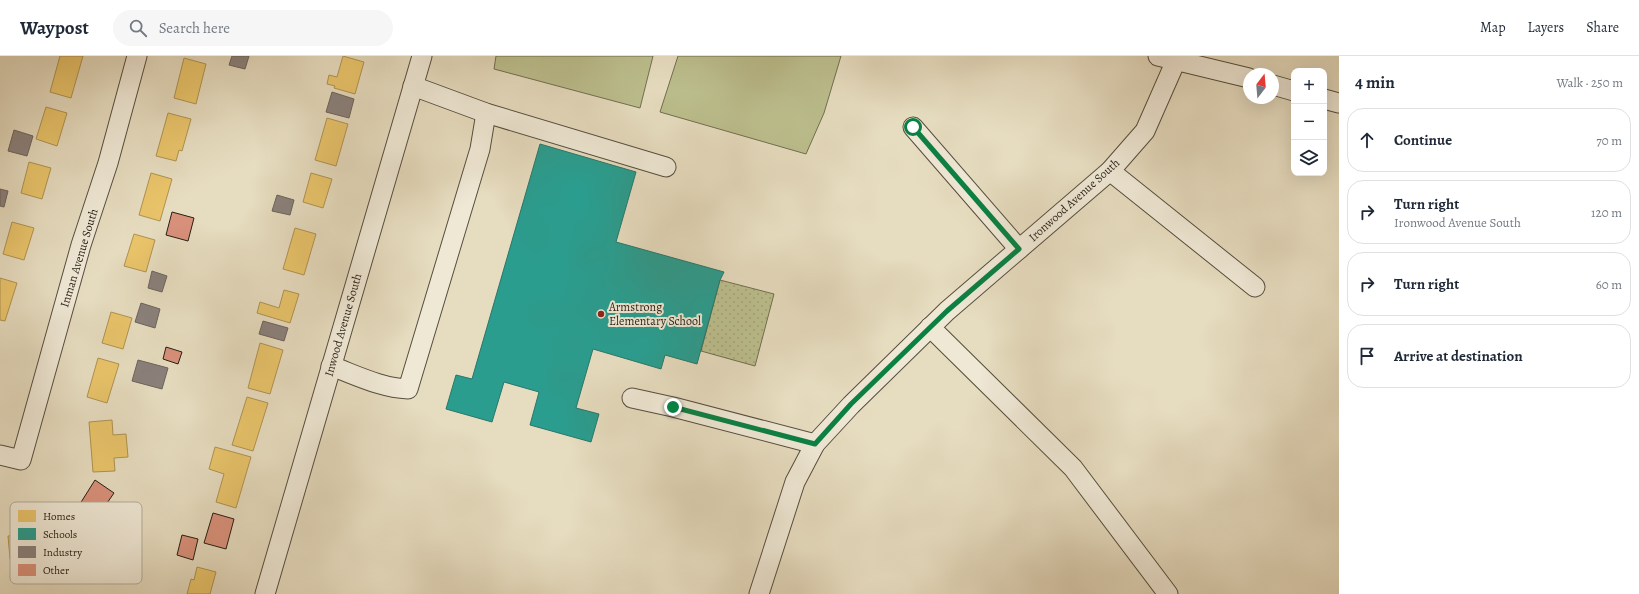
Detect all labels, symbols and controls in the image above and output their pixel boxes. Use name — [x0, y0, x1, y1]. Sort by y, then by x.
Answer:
search box — [113, 10, 393, 46]
text: Waypost — [20, 15, 89, 41]
icon: search — [127, 17, 149, 39]
text: Search here — [159, 18, 230, 38]
text: Map — [1480, 18, 1506, 37]
text: Layers — [1528, 18, 1564, 37]
text: Share — [1586, 18, 1619, 37]
north arrow — [1243, 68, 1279, 104]
map controls — [1291, 68, 1327, 176]
button: + — [1291, 68, 1327, 104]
text: 4 min — [1355, 71, 1395, 94]
text: Walk · 250 m — [1556, 74, 1623, 91]
button: − — [1291, 104, 1327, 140]
route start — [904, 118, 922, 136]
icon: ahead — [1356, 129, 1378, 151]
text: Continue — [1394, 130, 1452, 150]
text: 70 m — [1596, 132, 1622, 149]
button: layers — [1291, 140, 1327, 176]
street label: Ironwood Avenue South — [1025, 154, 1123, 245]
text: Turn right — [1394, 194, 1459, 214]
icon: right — [1356, 201, 1378, 223]
text: 120 m — [1591, 204, 1622, 221]
street label: Inman Avenue South — [56, 206, 102, 309]
text: Ironwood Avenue South — [1394, 214, 1521, 231]
street label: Inwood Avenue South — [321, 271, 366, 378]
icon: right — [1356, 273, 1378, 295]
text: Turn right — [1394, 274, 1459, 294]
text: 60 m — [1596, 276, 1622, 293]
place label: Armstrong Elementary School — [608, 299, 701, 329]
marker: Armstrong Elementary School — [596, 309, 606, 319]
icon: arrive — [1356, 345, 1378, 367]
text: Arrive at destination — [1394, 346, 1523, 366]
route end — [664, 398, 682, 416]
legend — [10, 502, 142, 584]
text: Homes — [43, 509, 75, 524]
text: Schools — [43, 527, 77, 542]
text: Industry — [43, 545, 82, 560]
text: Other — [43, 563, 69, 578]

